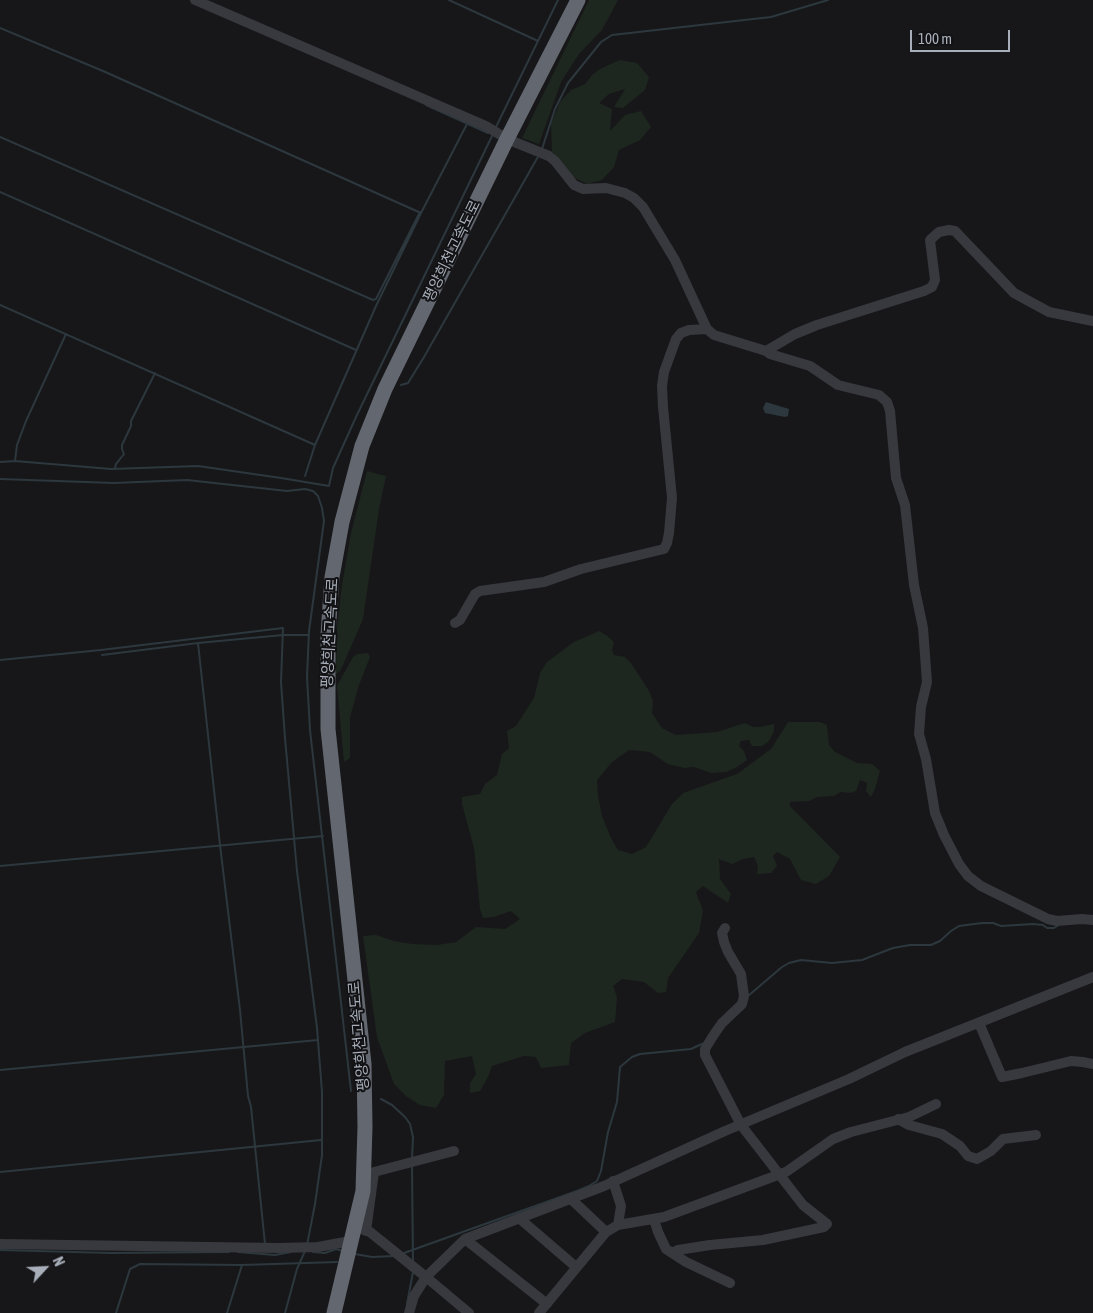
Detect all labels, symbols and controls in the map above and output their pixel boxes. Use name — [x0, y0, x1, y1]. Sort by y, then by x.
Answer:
scale bar — [913, 20, 1013, 52]
text: 100 m — [918, 30, 952, 47]
street label: 평양희천고속도로 — [420, 197, 484, 305]
street label: 평양희천고속도로 — [318, 577, 342, 689]
street label: 평양희천고속도로 — [345, 980, 373, 1092]
north arrow — [20, 1243, 70, 1293]
text: N — [50, 1255, 68, 1269]

